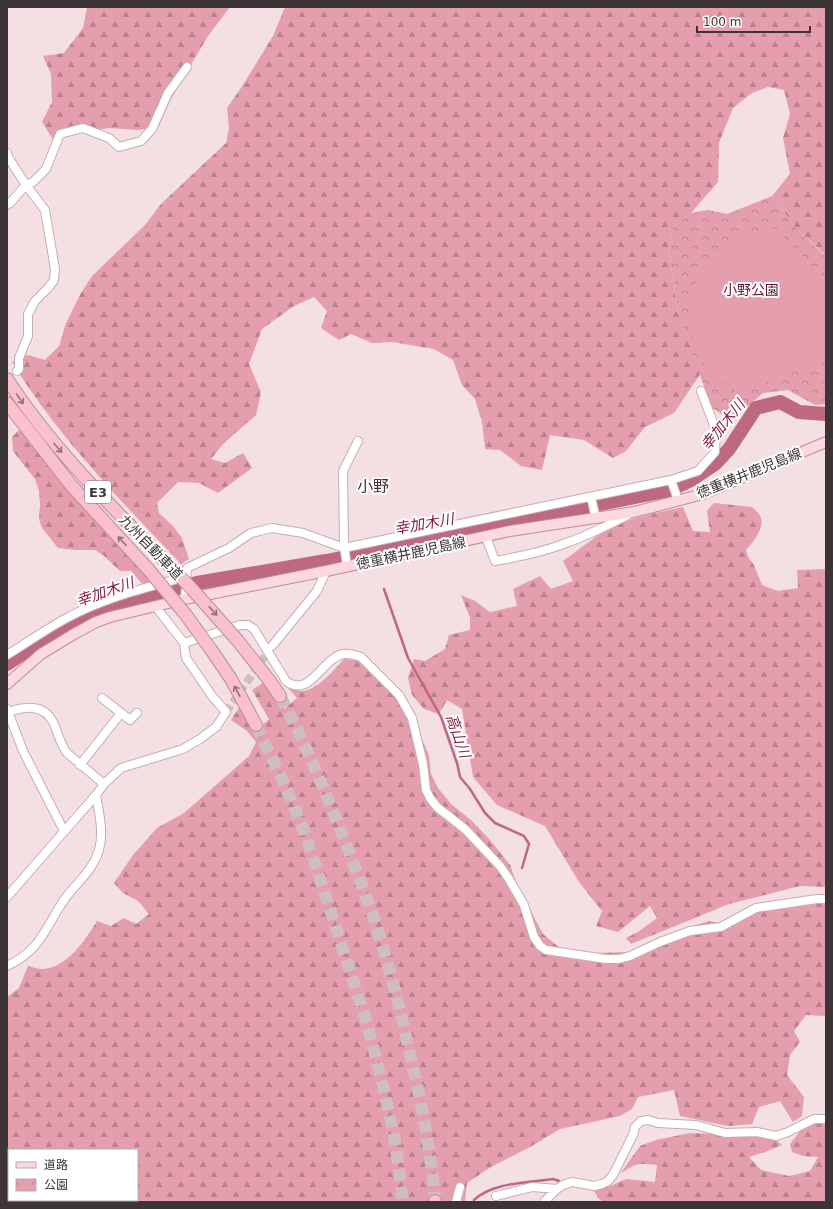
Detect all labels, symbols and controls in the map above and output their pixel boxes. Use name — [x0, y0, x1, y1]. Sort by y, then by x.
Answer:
scale bar — [697, 8, 810, 34]
text: 100 m — [703, 15, 741, 29]
park label: 小野公園 — [723, 282, 779, 298]
one-way arrow — [16, 393, 24, 404]
water label: 幸加木川 — [697, 394, 750, 454]
one-way arrow — [53, 443, 63, 453]
street label: 徳重横井鹿児島線 — [694, 445, 804, 501]
district label: 小野 — [357, 477, 389, 496]
road number: E3 — [85, 481, 111, 503]
water label: 幸加木川 — [393, 510, 457, 538]
street label: 九州自動車道 — [116, 511, 186, 583]
street label: 徳重横井鹿児島線 — [355, 534, 467, 572]
one-way arrow — [118, 536, 127, 546]
water label: 幸加木川 — [74, 573, 138, 610]
one-way arrow — [208, 606, 217, 616]
one-way arrow — [233, 685, 241, 697]
water label: 高山川 — [442, 712, 474, 762]
legend — [8, 1149, 138, 1201]
text: 道路 — [44, 1158, 68, 1172]
text: 公園 — [44, 1178, 68, 1192]

